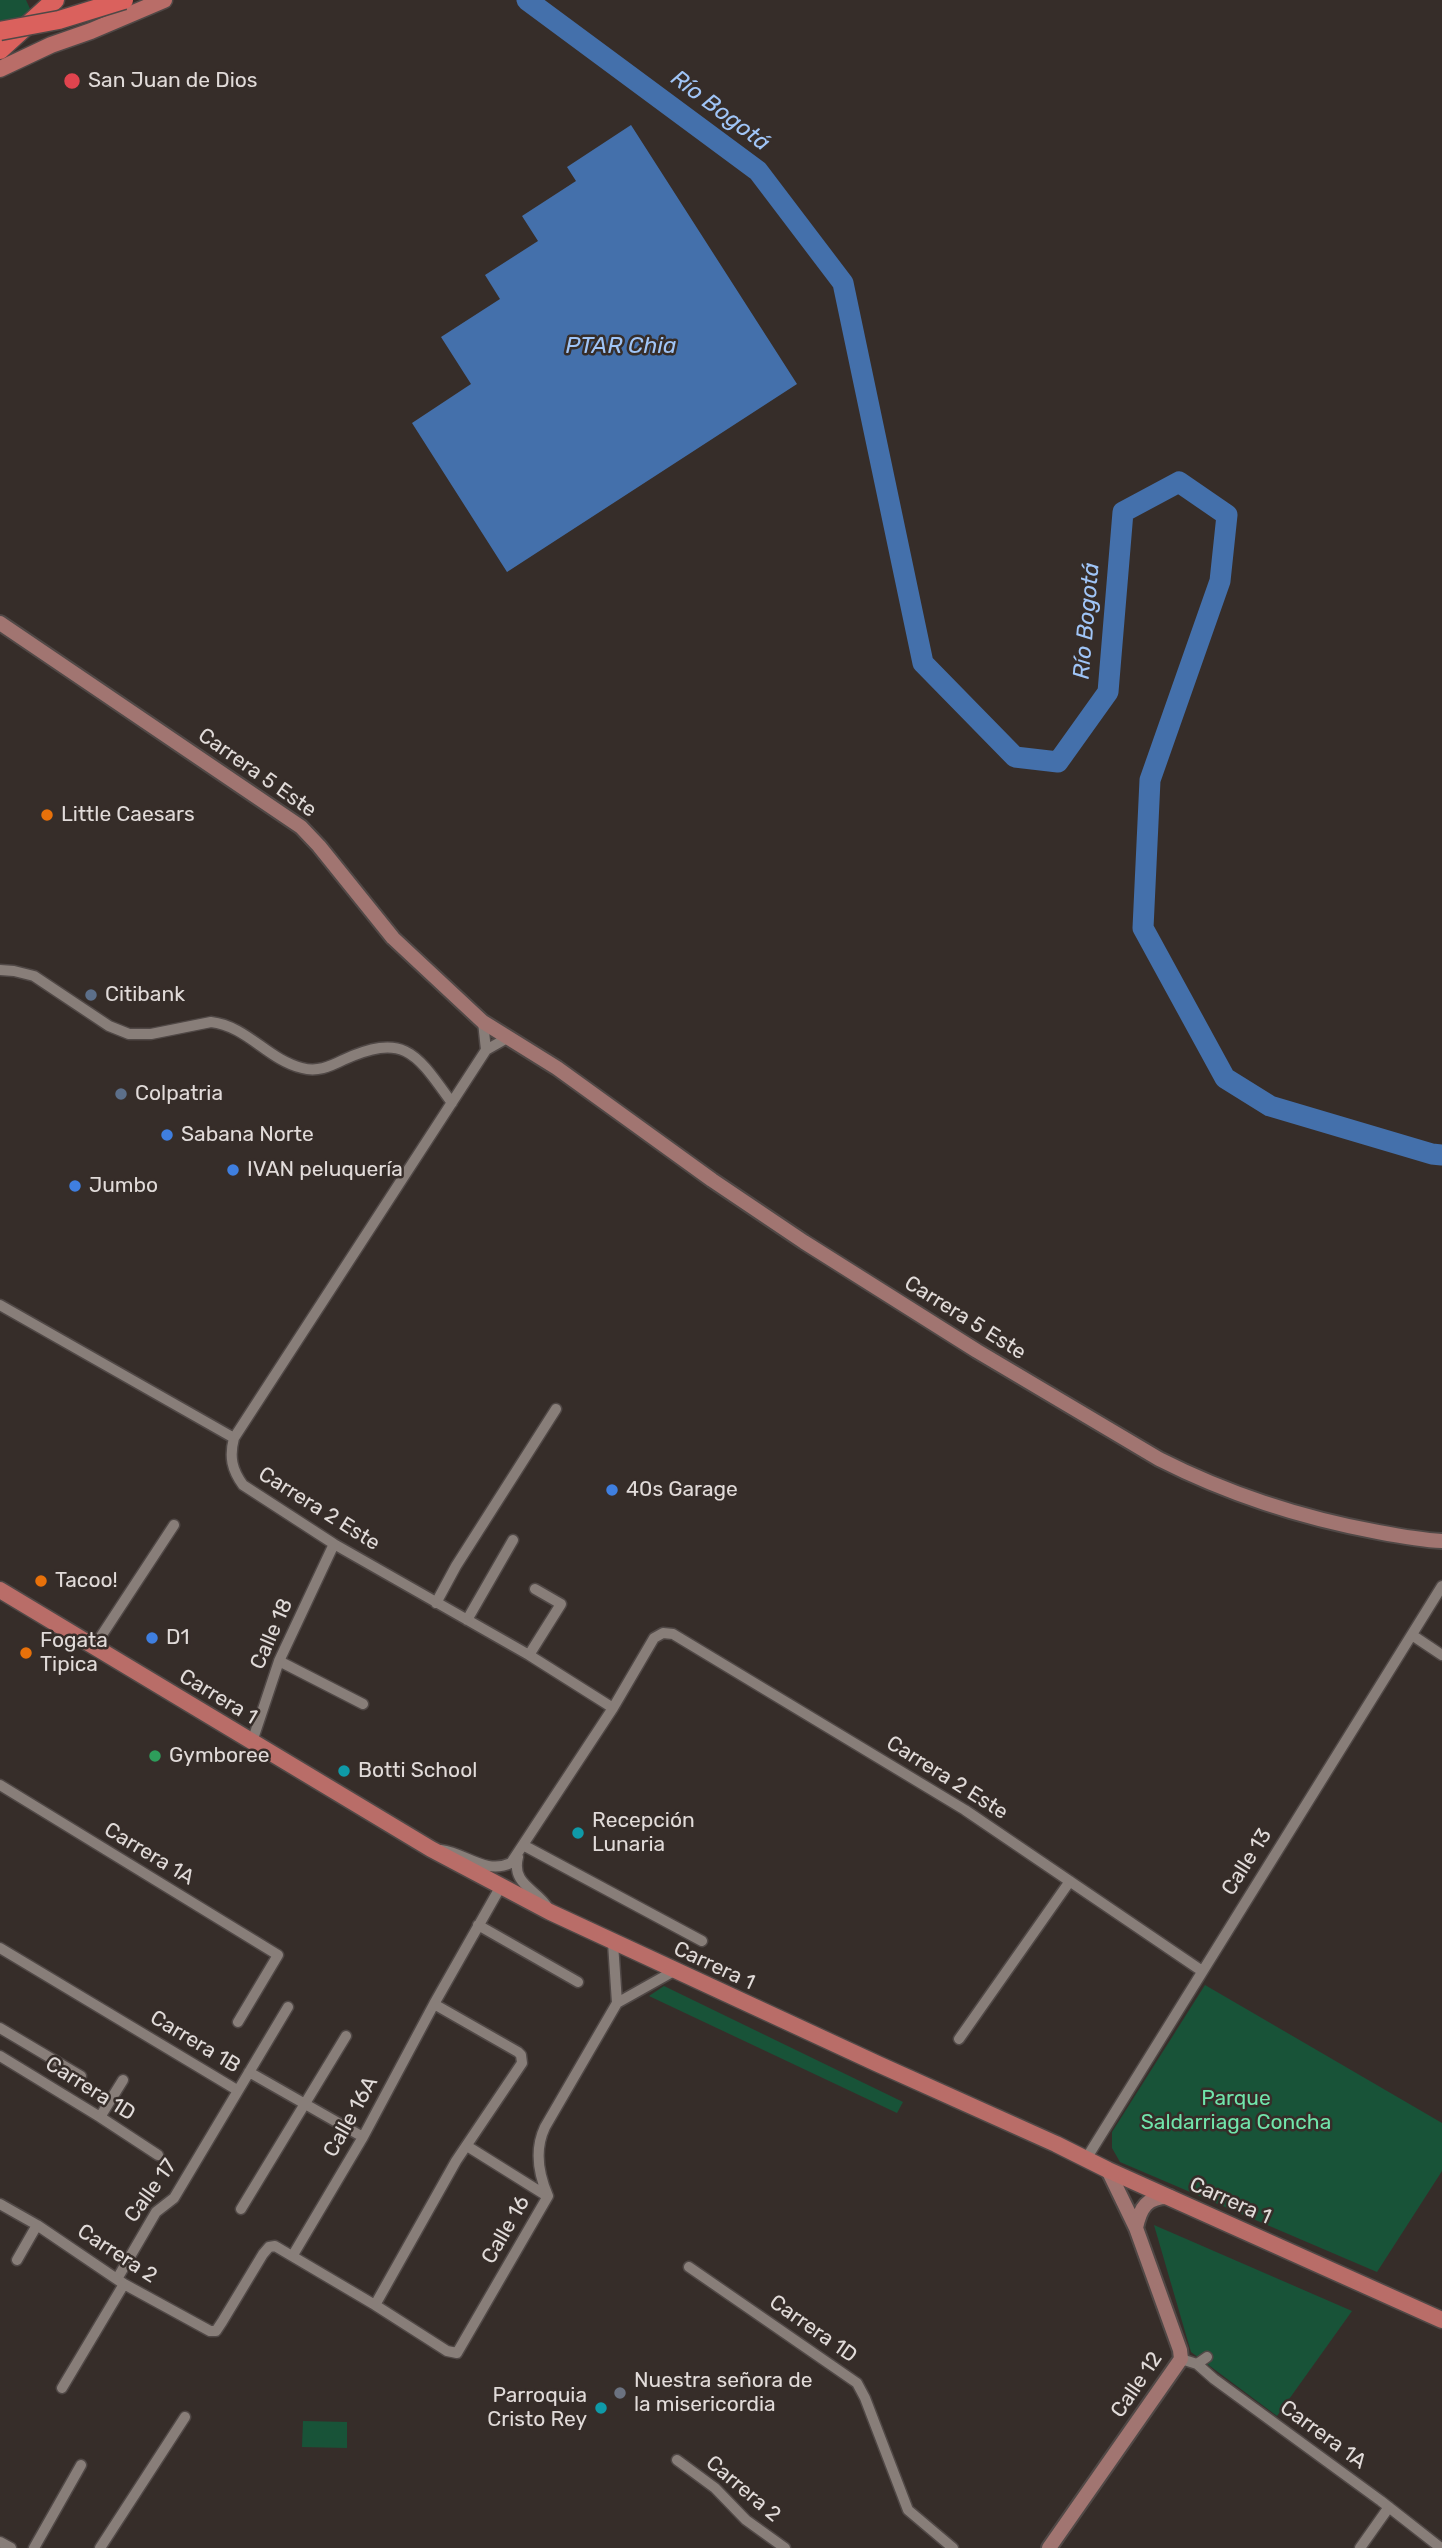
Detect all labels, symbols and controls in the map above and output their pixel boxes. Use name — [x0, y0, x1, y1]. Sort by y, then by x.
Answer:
water label: Río Bogotá — [665, 65, 775, 157]
place label: San Juan de Dios — [88, 68, 258, 94]
marker: San Juan de Dios — [62, 71, 82, 91]
water label: PTAR Chia — [566, 332, 676, 360]
water label: Río Bogotá — [1068, 561, 1106, 681]
street label: Carrera 5 Este — [193, 723, 321, 823]
place label: Little Caesars — [61, 802, 195, 828]
marker: Little Caesars — [39, 807, 55, 823]
place label: Citibank — [105, 982, 185, 1008]
marker: Citibank — [83, 987, 99, 1003]
place label: Colpatria — [135, 1081, 223, 1107]
marker: Colpatria — [113, 1086, 129, 1102]
place label: Sabana Norte — [181, 1122, 314, 1148]
marker: Sabana Norte — [159, 1127, 175, 1143]
place label: IVAN peluquería — [247, 1157, 403, 1183]
marker: IVAN peluquería — [225, 1162, 241, 1178]
place label: Jumbo — [89, 1173, 158, 1199]
marker: Jumbo — [67, 1178, 83, 1194]
street label: Carrera 5 Este — [900, 1271, 1030, 1365]
street label: Carrera 2 Este — [254, 1462, 384, 1556]
place label: 40s Garage — [626, 1477, 738, 1503]
marker: 40s Garage — [604, 1482, 620, 1498]
place label: Tacoo! — [55, 1568, 118, 1594]
marker: Tacoo! — [33, 1573, 49, 1589]
street label: Calle 18 — [245, 1595, 299, 1673]
place label: D1 — [166, 1625, 189, 1651]
place label: Fogata Tipica — [40, 1628, 108, 1678]
marker: D1 — [144, 1630, 160, 1646]
marker: Fogata Tipica — [18, 1645, 34, 1661]
street label: Carrera 1 — [174, 1664, 262, 1730]
street label: Carrera 2 Este — [882, 1731, 1012, 1825]
place label: Gymboree — [169, 1743, 269, 1769]
marker: Gymboree — [147, 1748, 163, 1764]
place label: Botti School — [358, 1758, 477, 1784]
marker: Botti School — [336, 1763, 352, 1779]
place label: Recepción Lunaria — [592, 1808, 695, 1858]
street label: Carrera 1A — [99, 1817, 199, 1891]
street label: Calle 13 — [1217, 1824, 1277, 1900]
marker: Recepción Lunaria — [570, 1825, 586, 1841]
street label: Carrera 1 — [669, 1936, 759, 1996]
street label: Carrera 1B — [145, 2005, 245, 2079]
street label: Carrera 1D — [40, 2052, 140, 2126]
street label: Calle 16A — [319, 2072, 383, 2162]
park label: Parque Saldarriaga Concha — [1141, 2086, 1331, 2136]
street label: Calle 17 — [120, 2154, 182, 2228]
street label: Carrera 1 — [1185, 2172, 1275, 2230]
street label: Calle 16 — [477, 2192, 535, 2268]
street label: Carrera 2 — [72, 2219, 162, 2289]
street label: Carrera 1D — [764, 2290, 862, 2368]
street label: Calle 12 — [1106, 2347, 1168, 2423]
place label: Nuestra señora de la misericordia — [634, 2368, 812, 2418]
place label: Parroquia Cristo Rey — [487, 2383, 587, 2433]
marker: Nuestra señora de la misericordia — [612, 2385, 628, 2401]
street label: Carrera 1A — [1275, 2395, 1371, 2475]
marker: Parroquia Cristo Rey — [593, 2400, 609, 2416]
street label: Carrera 2 — [700, 2450, 786, 2528]

